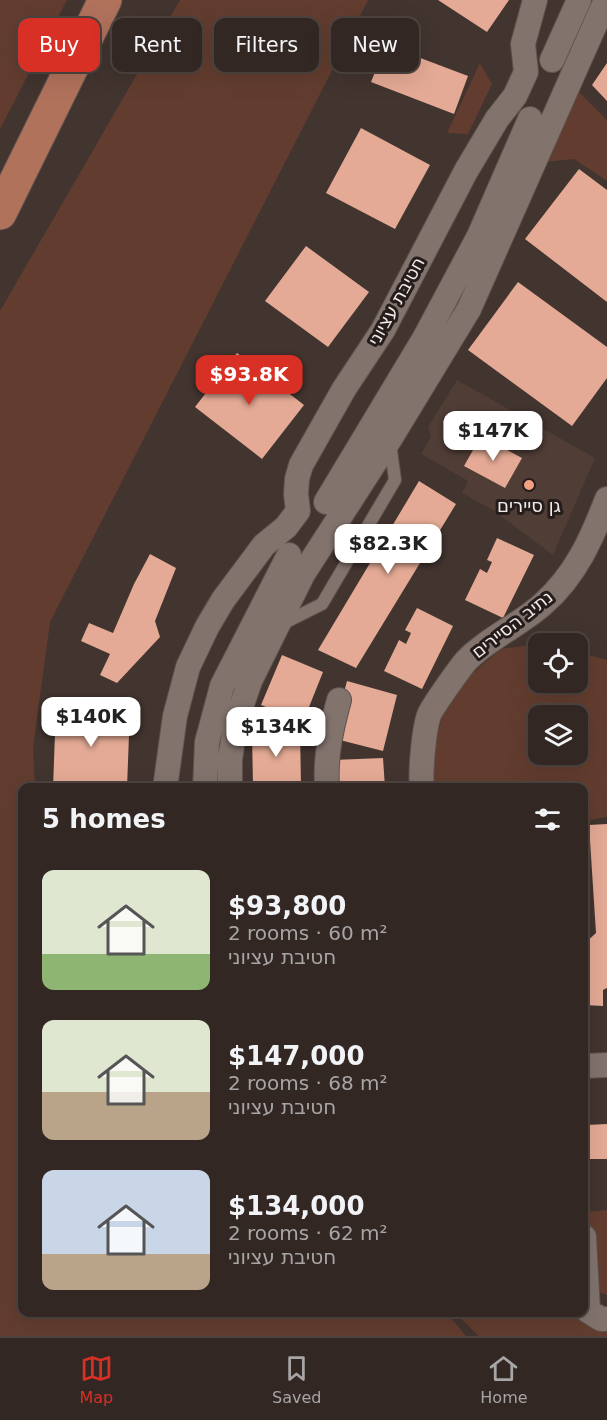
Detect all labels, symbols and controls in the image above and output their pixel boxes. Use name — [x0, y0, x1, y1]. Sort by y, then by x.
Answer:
chip: Buy — [18, 18, 100, 72]
chip: Rent — [112, 18, 202, 72]
chip: Filters — [214, 18, 319, 72]
chip: New — [331, 18, 419, 72]
street label: חטיבת עציוני — [363, 253, 429, 349]
pin: $93.8K — [200, 355, 298, 406]
text: $93.8K — [210, 362, 288, 386]
pin: $147K — [451, 411, 535, 462]
text: $147K — [457, 418, 529, 442]
marker: גן סיירים — [522, 478, 536, 492]
place label: גן סיירים — [497, 495, 561, 516]
pin: $82.3K — [339, 524, 437, 575]
text: $82.3K — [349, 531, 427, 555]
street label: נתיב הסיירים — [467, 586, 557, 662]
map controls — [528, 633, 588, 765]
button: locate — [528, 633, 588, 693]
pin: $140K — [49, 697, 133, 748]
text: $140K — [55, 704, 127, 728]
button: layers — [528, 705, 588, 765]
pin: $134K — [234, 707, 318, 758]
text: $134K — [240, 714, 312, 738]
icon: filters — [531, 803, 564, 836]
text: 5 homes — [42, 804, 166, 834]
text: $93,800 — [228, 891, 346, 921]
icon: home — [90, 894, 162, 966]
text: 2 rooms · 60 m² — [228, 921, 388, 945]
text: חטיבת עציוני — [228, 945, 336, 969]
text: $147,000 — [228, 1041, 365, 1071]
icon: home — [90, 1044, 162, 1116]
text: 2 rooms · 68 m² — [228, 1071, 388, 1095]
text: חטיבת עציוני — [228, 1095, 336, 1119]
text: $134,000 — [228, 1191, 365, 1221]
icon: home — [90, 1194, 162, 1266]
text: 2 rooms · 62 m² — [228, 1221, 388, 1245]
text: חטיבת עציוני — [228, 1245, 336, 1269]
tab: Map — [79, 1352, 113, 1407]
tab: Saved — [272, 1352, 321, 1407]
tab: Home — [480, 1352, 528, 1407]

